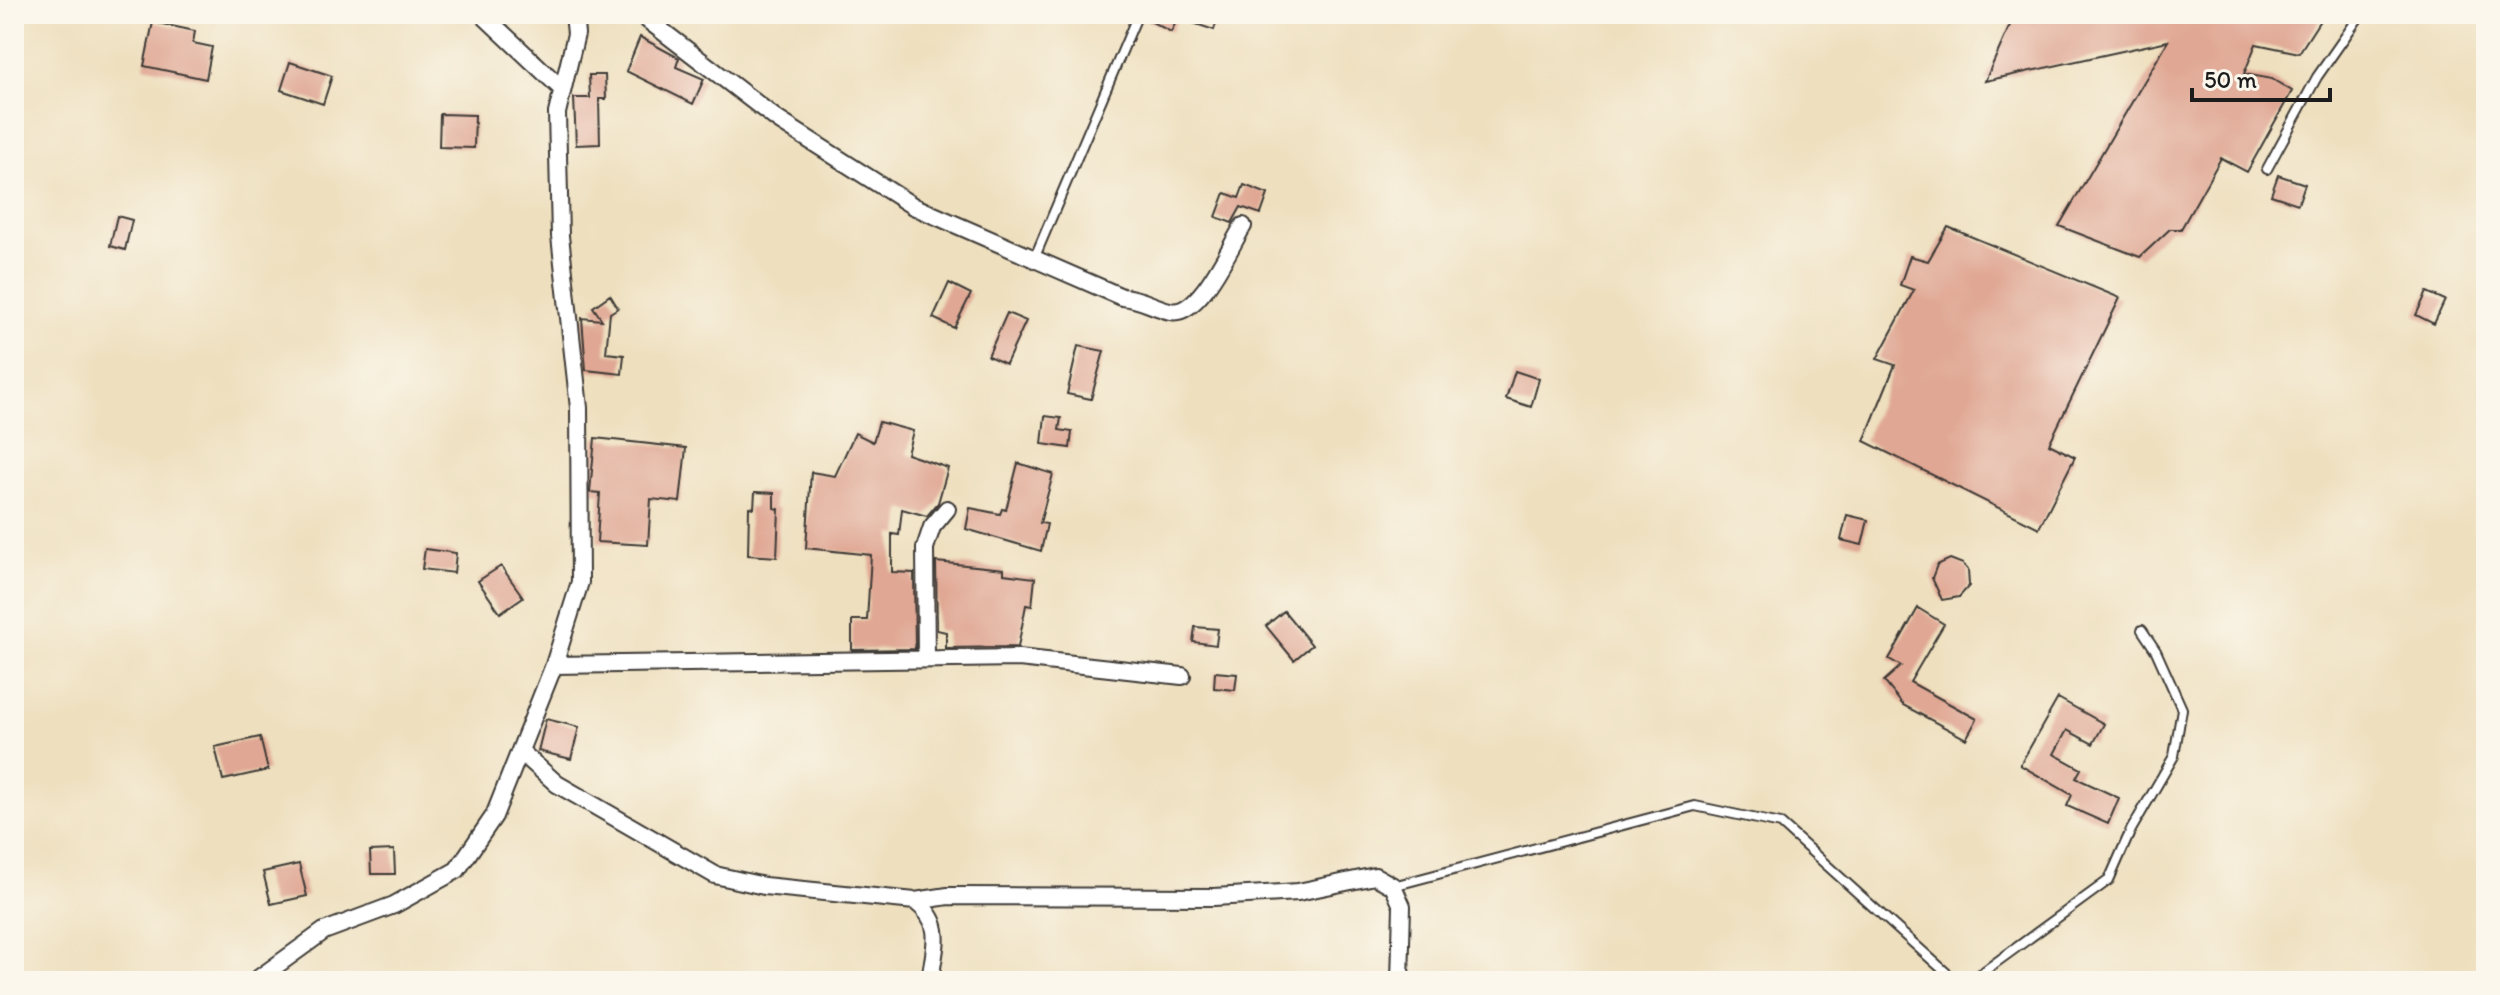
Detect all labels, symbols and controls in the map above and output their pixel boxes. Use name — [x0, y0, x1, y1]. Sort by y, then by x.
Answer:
scale bar — [2192, 52, 2330, 102]
text: 50 m — [2204, 65, 2257, 94]

